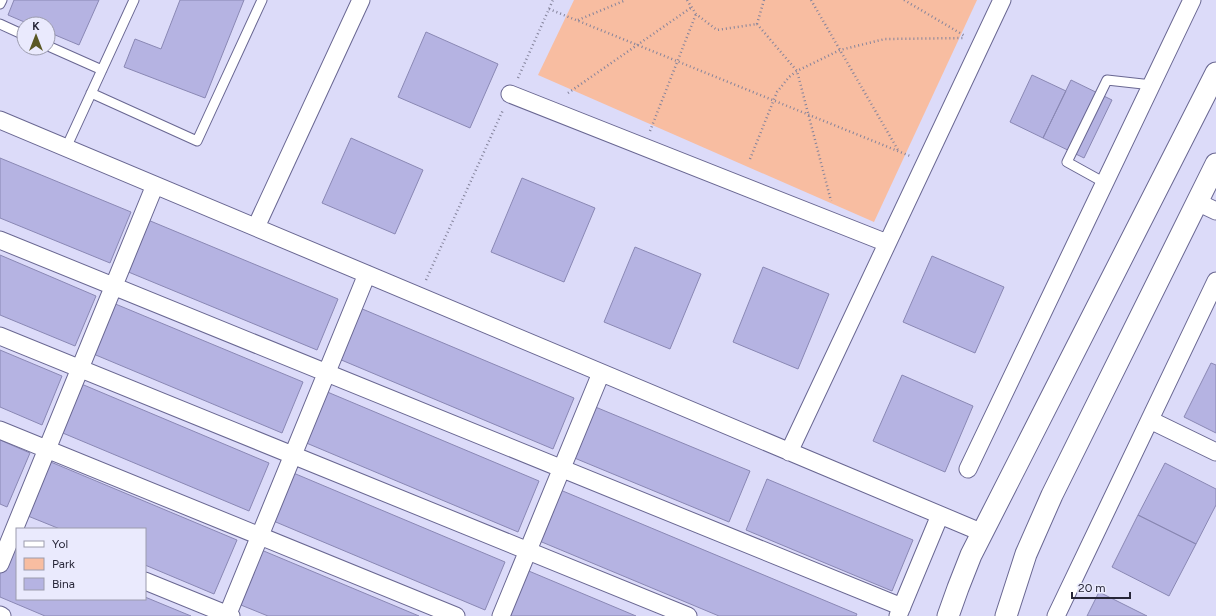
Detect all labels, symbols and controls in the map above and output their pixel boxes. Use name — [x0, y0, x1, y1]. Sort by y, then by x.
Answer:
north arrow — [16, 16, 56, 56]
text: K — [32, 20, 40, 33]
legend — [16, 528, 146, 600]
text: Yol — [52, 537, 68, 551]
text: Park — [52, 557, 75, 571]
scale bar — [1072, 574, 1130, 600]
text: Bina — [52, 577, 75, 591]
text: 20 m — [1078, 581, 1106, 595]

